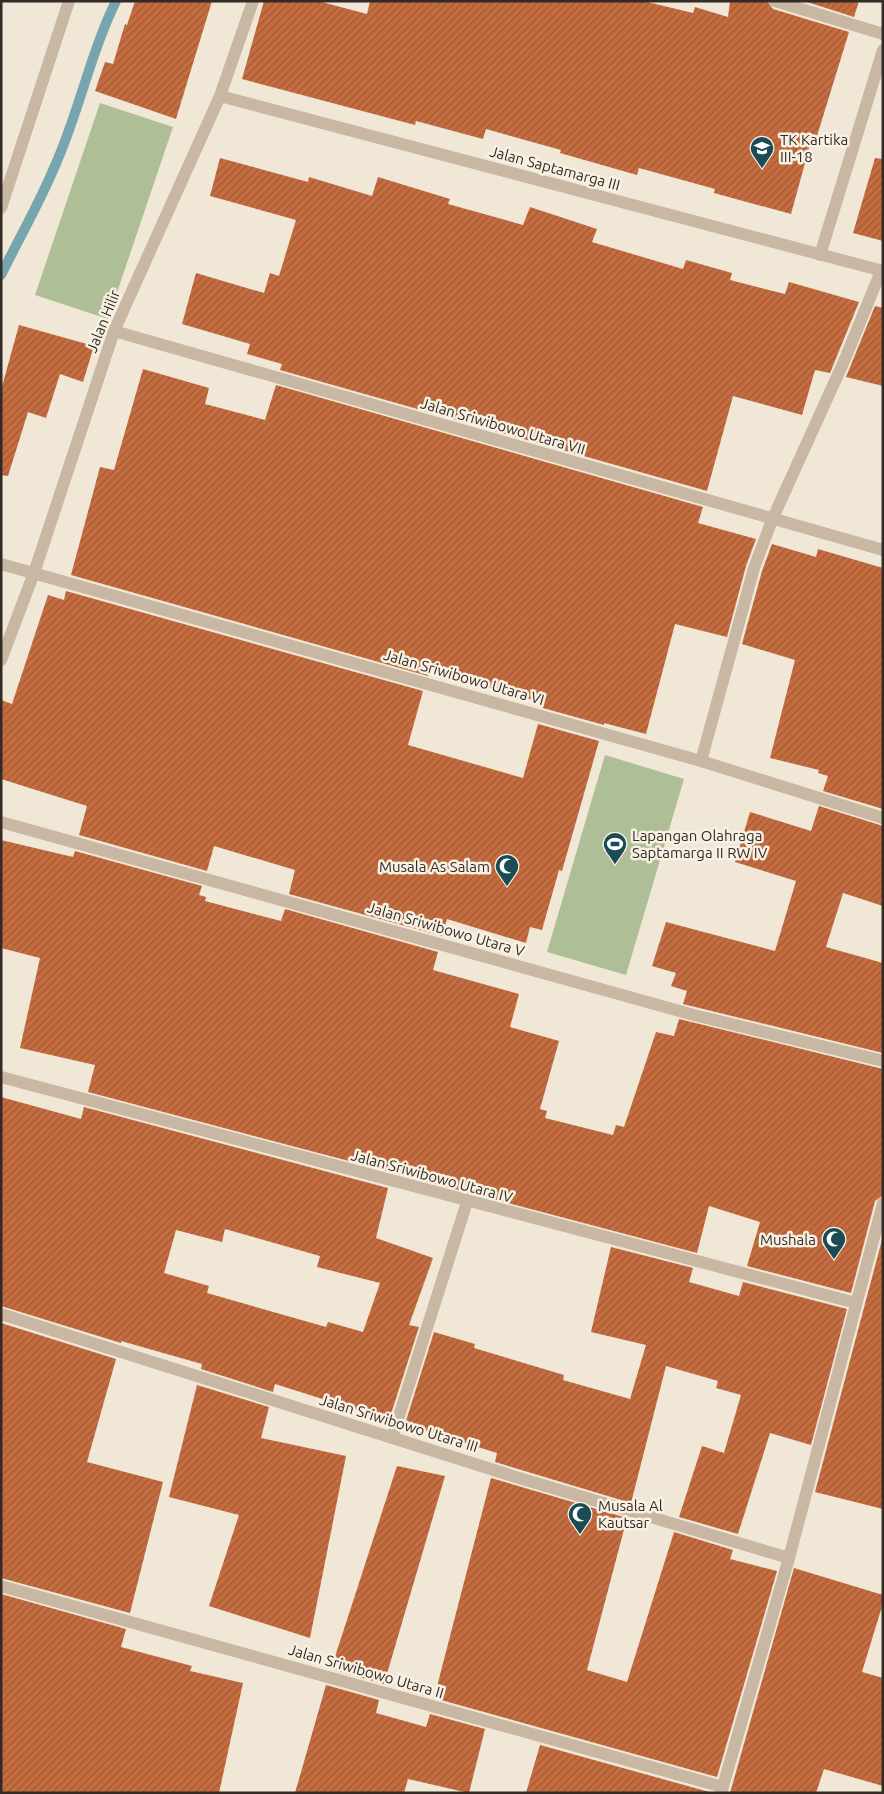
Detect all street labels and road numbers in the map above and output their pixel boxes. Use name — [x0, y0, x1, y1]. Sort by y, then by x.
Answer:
street label: Jalan Saptamarga III — [488, 142, 622, 194]
street label: Jalan Hilir — [83, 287, 123, 355]
street label: Jalan Sriwibowo Utara VII — [419, 394, 587, 458]
street label: Jalan Sriwibowo Utara VI — [382, 646, 546, 708]
street label: Jalan Sriwibowo Utara V — [365, 898, 527, 960]
street label: Jalan Sriwibowo Utara IV — [349, 1146, 515, 1206]
street label: Jalan Sriwibowo Utara III — [318, 1391, 480, 1455]
street label: Jalan Sriwibowo Utara II — [286, 1641, 446, 1701]

